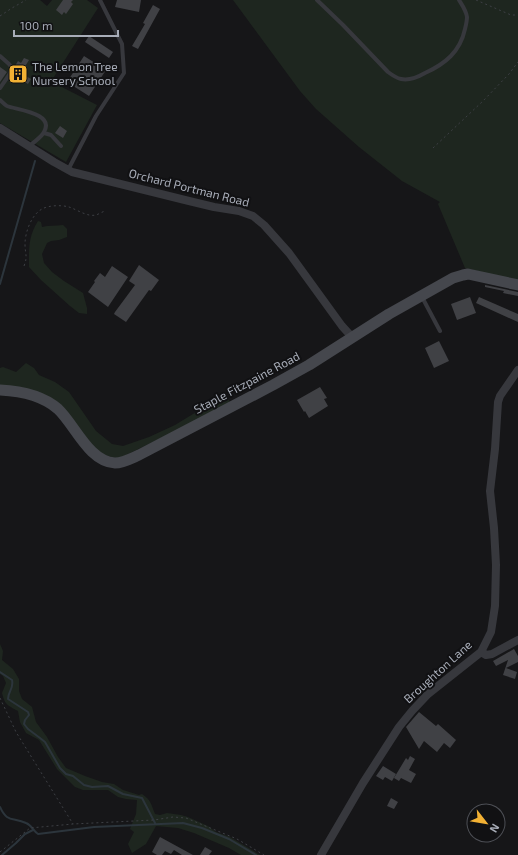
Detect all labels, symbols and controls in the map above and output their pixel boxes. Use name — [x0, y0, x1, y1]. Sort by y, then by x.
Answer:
scale bar — [14, 12, 118, 38]
text: 100 m — [20, 18, 52, 32]
place label: The Lemon Tree Nursery School — [32, 59, 118, 87]
building icon: The Lemon Tree Nursery School — [7, 63, 29, 85]
street label: Orchard Portman Road — [127, 165, 251, 209]
street label: Staple Fitzpaine Road — [191, 348, 302, 416]
street label: Broughton Lane — [400, 637, 474, 705]
north arrow — [466, 803, 506, 843]
text: N — [487, 822, 503, 835]

